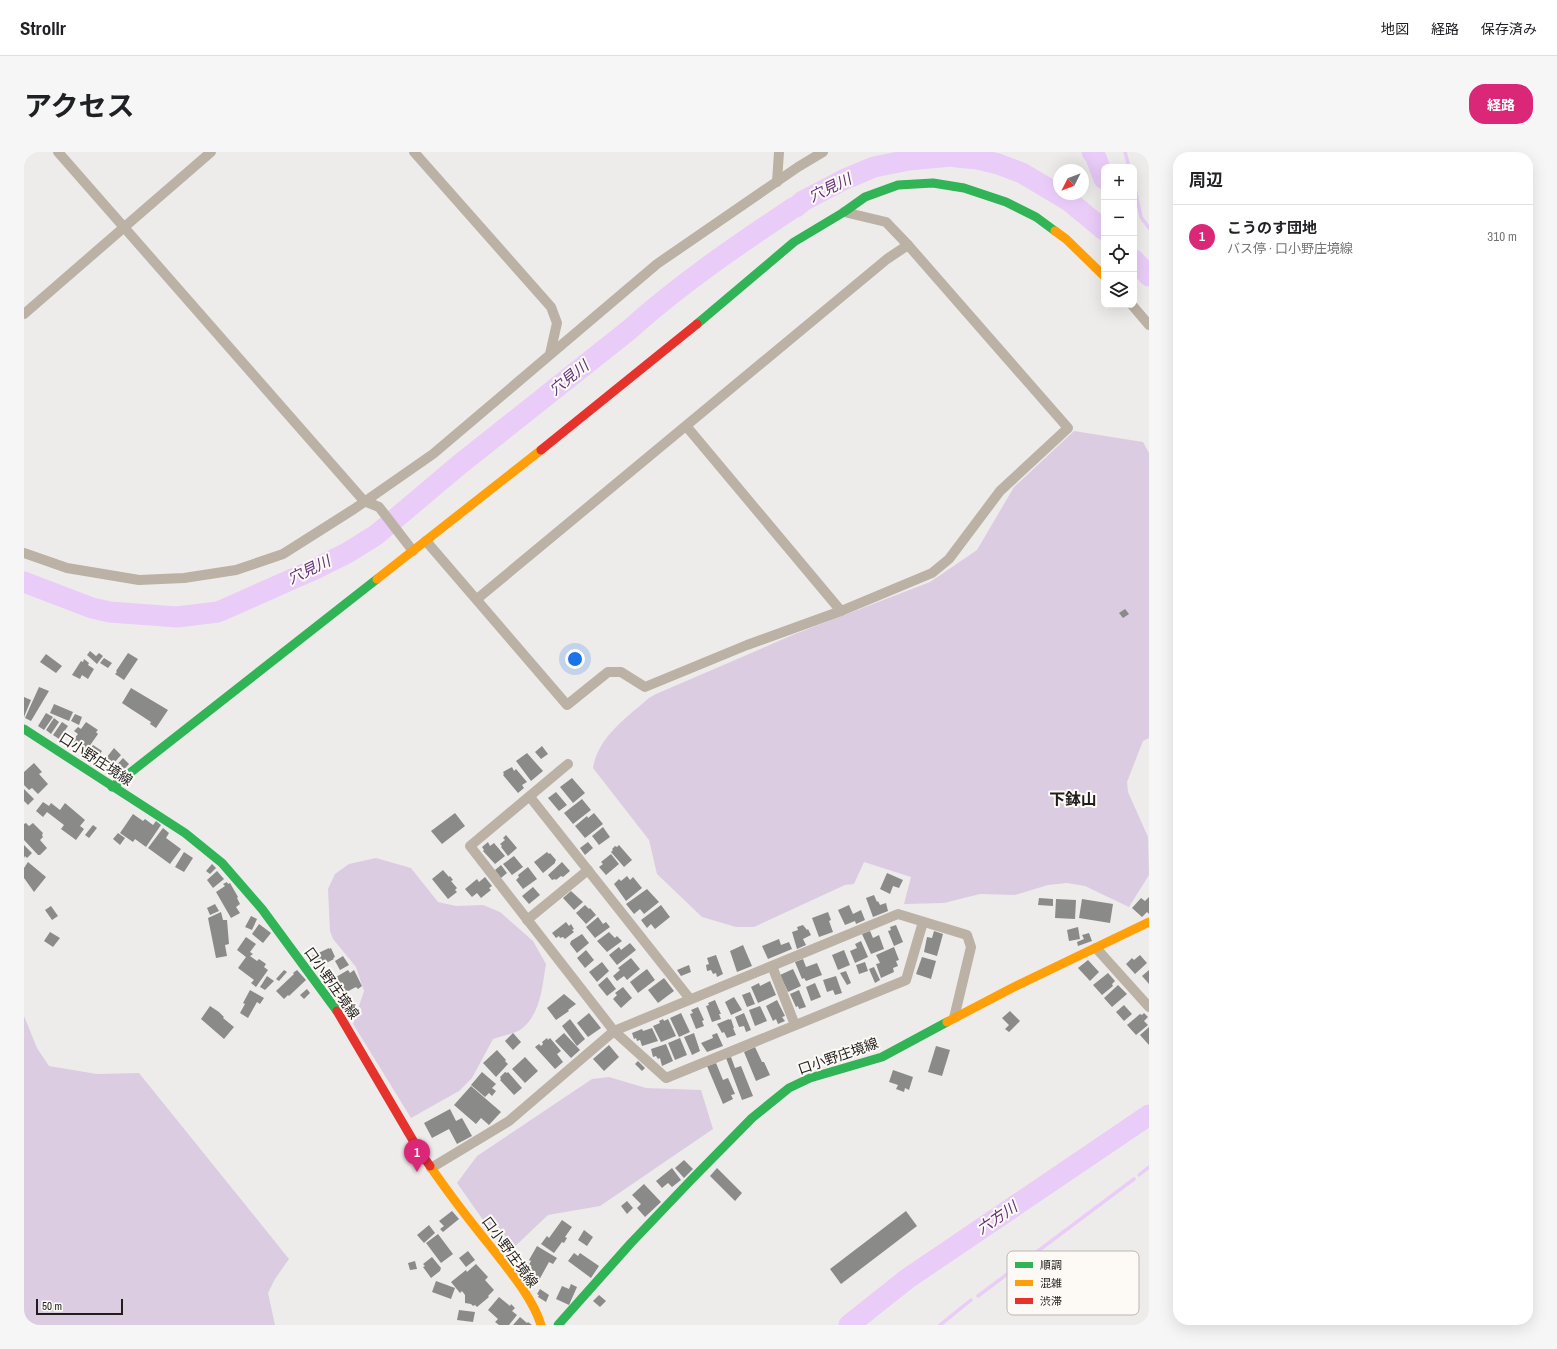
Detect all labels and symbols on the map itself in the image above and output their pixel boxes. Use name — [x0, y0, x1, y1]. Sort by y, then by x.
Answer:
north arrow — [1053, 164, 1089, 200]
water label: 穴見川 — [805, 167, 856, 207]
water label: 穴見川 — [545, 354, 594, 400]
water label: 穴見川 — [284, 549, 335, 589]
your location — [565, 649, 585, 669]
street label: 口小野庄境線 — [56, 729, 136, 789]
district label: 下鉢山 — [1049, 788, 1097, 810]
street label: 口小野庄境線 — [301, 943, 363, 1023]
street label: 口小野庄境線 — [795, 1034, 881, 1078]
pin: 1 — [404, 1139, 430, 1172]
water label: 六方川 — [972, 1195, 1023, 1239]
street label: 口小野庄境線 — [478, 1213, 542, 1291]
legend — [1007, 1251, 1139, 1315]
text: 順調 — [1040, 1258, 1062, 1272]
text: 混雑 — [1040, 1276, 1062, 1290]
text: 渋滞 — [1040, 1294, 1062, 1308]
scale bar — [36, 1297, 123, 1316]

